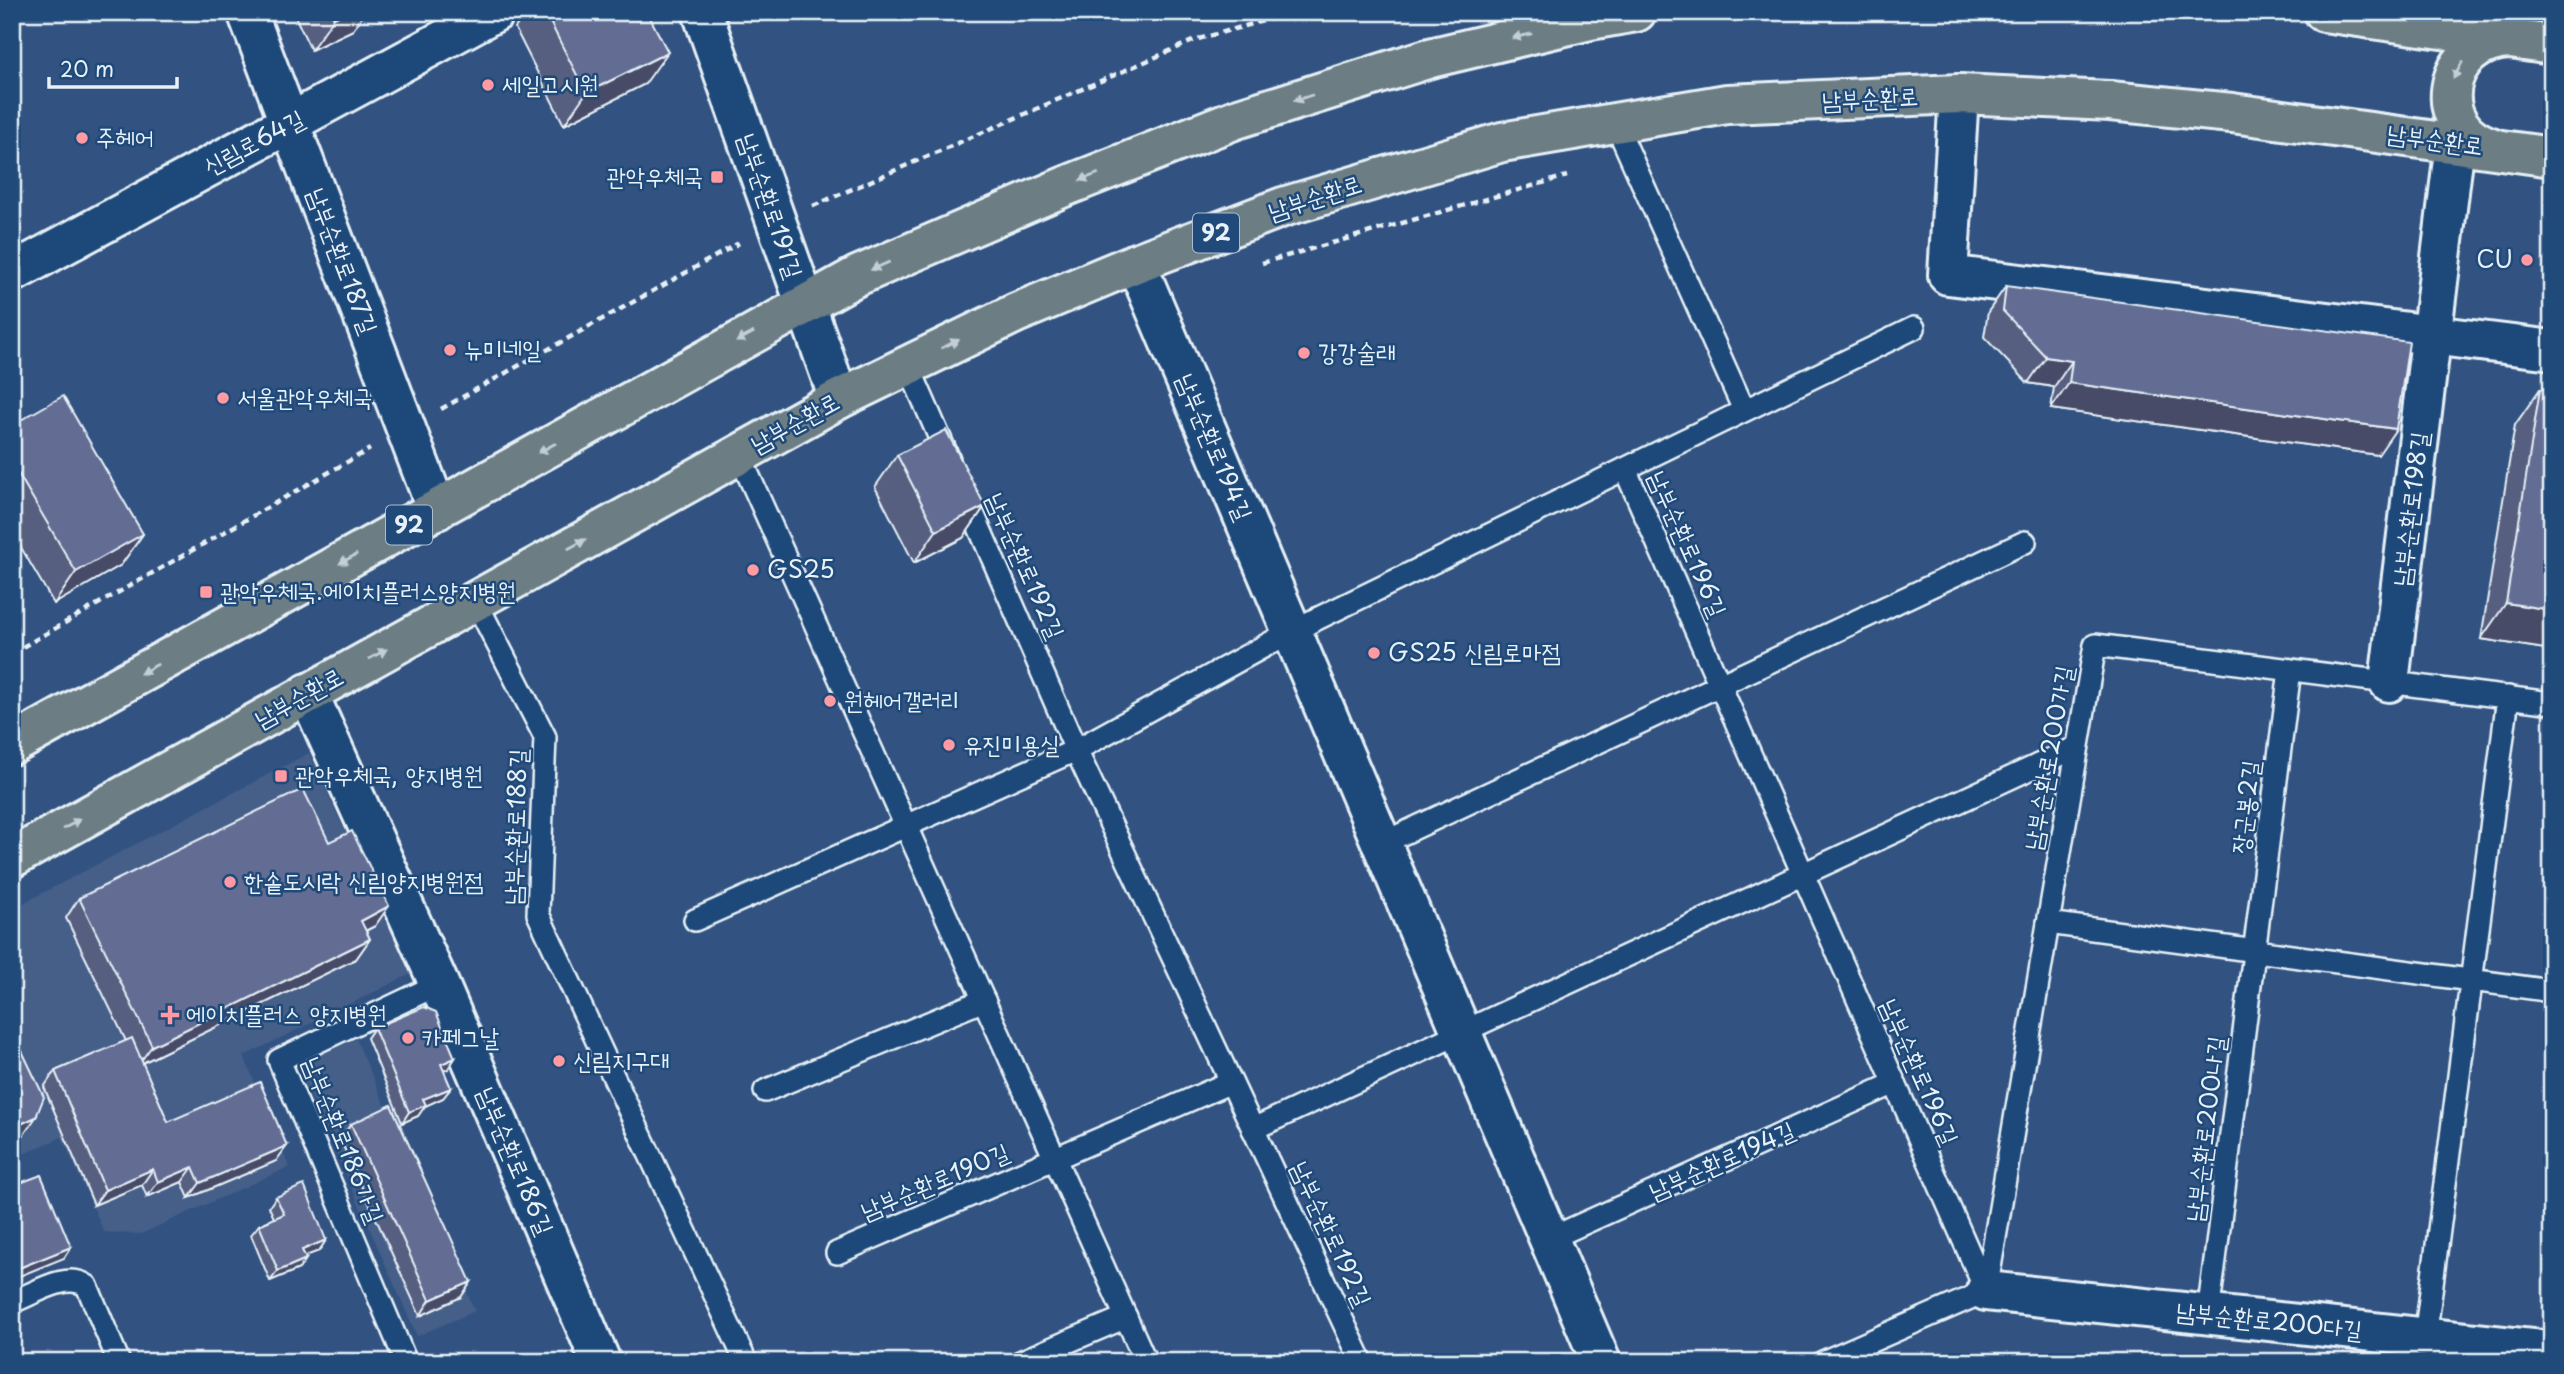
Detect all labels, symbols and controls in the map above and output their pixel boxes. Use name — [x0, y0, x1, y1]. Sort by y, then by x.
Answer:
one-way arrow — [1510, 31, 1532, 42]
scale bar — [49, 46, 177, 90]
text: 20 m — [60, 52, 114, 84]
one-way arrow — [2452, 60, 2464, 80]
place label: 세일고시원 — [502, 65, 599, 101]
marker: 세일고시원 — [480, 77, 496, 93]
street label: 남부순환로 — [1821, 77, 1919, 118]
one-way arrow — [1292, 94, 1313, 104]
street label: 신림로64길 — [196, 100, 310, 183]
street label: 남부순환로 — [2385, 113, 2486, 163]
place label: 주헤어 — [96, 118, 154, 154]
street label: 남부순환로191길 — [730, 128, 814, 283]
marker: 주헤어 — [74, 130, 90, 146]
place label: 관악우체국 — [606, 157, 703, 193]
street label: 남부순환로 — [1263, 164, 1366, 228]
marker: 관악우체국 — [709, 169, 725, 185]
one-way arrow — [1079, 171, 1100, 182]
street label: 남부순환로187길 — [299, 182, 388, 339]
road number: 92 — [1193, 214, 1239, 252]
place label: CU — [2476, 240, 2513, 276]
marker: CU — [2519, 252, 2535, 268]
one-way arrow — [870, 261, 891, 272]
place label: 뉴미네일 — [464, 330, 541, 366]
one-way arrow — [735, 331, 755, 343]
place label: 강강술래 — [1318, 333, 1395, 369]
one-way arrow — [940, 339, 960, 350]
marker: 뉴미네일 — [442, 342, 458, 358]
marker: 강강술래 — [1296, 345, 1312, 361]
street label: 남부순환로194길 — [1169, 367, 1263, 525]
place label: 서울관악우체국 — [237, 378, 372, 414]
street label: 남부순환로 — [743, 382, 845, 460]
marker: 서울관악우체국 — [215, 390, 231, 406]
street label: 남부순환로198길 — [2382, 429, 2436, 588]
one-way arrow — [537, 442, 556, 454]
street label: 남부순환로196길 — [1640, 464, 1737, 622]
street label: 남부순환로192길 — [978, 486, 1075, 644]
road number: 92 — [386, 505, 432, 544]
one-way arrow — [567, 538, 587, 550]
place label: GS25 — [767, 550, 835, 586]
one-way arrow — [338, 553, 358, 565]
marker: GS25 — [745, 562, 761, 578]
place label: 관악우체국.에이치플러스양지병원 — [220, 572, 516, 608]
marker: 관악우체국.에이치플러스양지병원 — [198, 584, 214, 600]
place label: GS25 신림로마점 — [1388, 633, 1561, 669]
marker: GS25 신림로마점 — [1366, 645, 1382, 661]
one-way arrow — [368, 648, 388, 660]
street label: 남부순환로 — [247, 657, 349, 735]
street label: 남부순환로200가길 — [2013, 662, 2081, 853]
one-way arrow — [139, 663, 159, 675]
place label: 원헤어갤러리 — [844, 681, 960, 717]
marker: 원헤어갤러리 — [822, 693, 838, 709]
place label: 유진미용실 — [963, 725, 1060, 761]
marker: 유진미용실 — [941, 737, 957, 753]
street label: 남부순환로188길 — [493, 748, 535, 906]
place label: 관악우체국, 양지병원 — [295, 756, 483, 792]
street label: 장군봉2길 — [2220, 758, 2268, 856]
marker: 관악우체국, 양지병원 — [273, 768, 289, 784]
one-way arrow — [62, 818, 82, 830]
place label: 한솥도시락 신림양지병원점 — [244, 862, 484, 898]
marker: 한솥도시락 신림양지병원점 — [222, 874, 238, 890]
street label: 남부순환로196길 — [1872, 992, 1969, 1150]
place label: 에이치플러스 양지병원 — [186, 995, 387, 1031]
marker: 에이치플러스 양지병원 — [160, 1005, 180, 1025]
place label: 카페그날 — [422, 1018, 499, 1054]
marker: 카페그날 — [400, 1030, 416, 1046]
street label: 남부순환로200나길 — [2175, 1034, 2233, 1224]
place label: 신림지구대 — [573, 1041, 670, 1077]
street label: 남부순환로186가길 — [295, 1050, 395, 1228]
marker: 신림지구대 — [551, 1053, 567, 1069]
street label: 남부순환로186길 — [469, 1081, 564, 1240]
street label: 남부순환로194길 — [1642, 1111, 1800, 1207]
street label: 남부순환로190길 — [854, 1133, 1014, 1228]
street label: 남부순환로192길 — [1283, 1154, 1382, 1312]
street label: 남부순환로200다길 — [2174, 1291, 2364, 1347]

